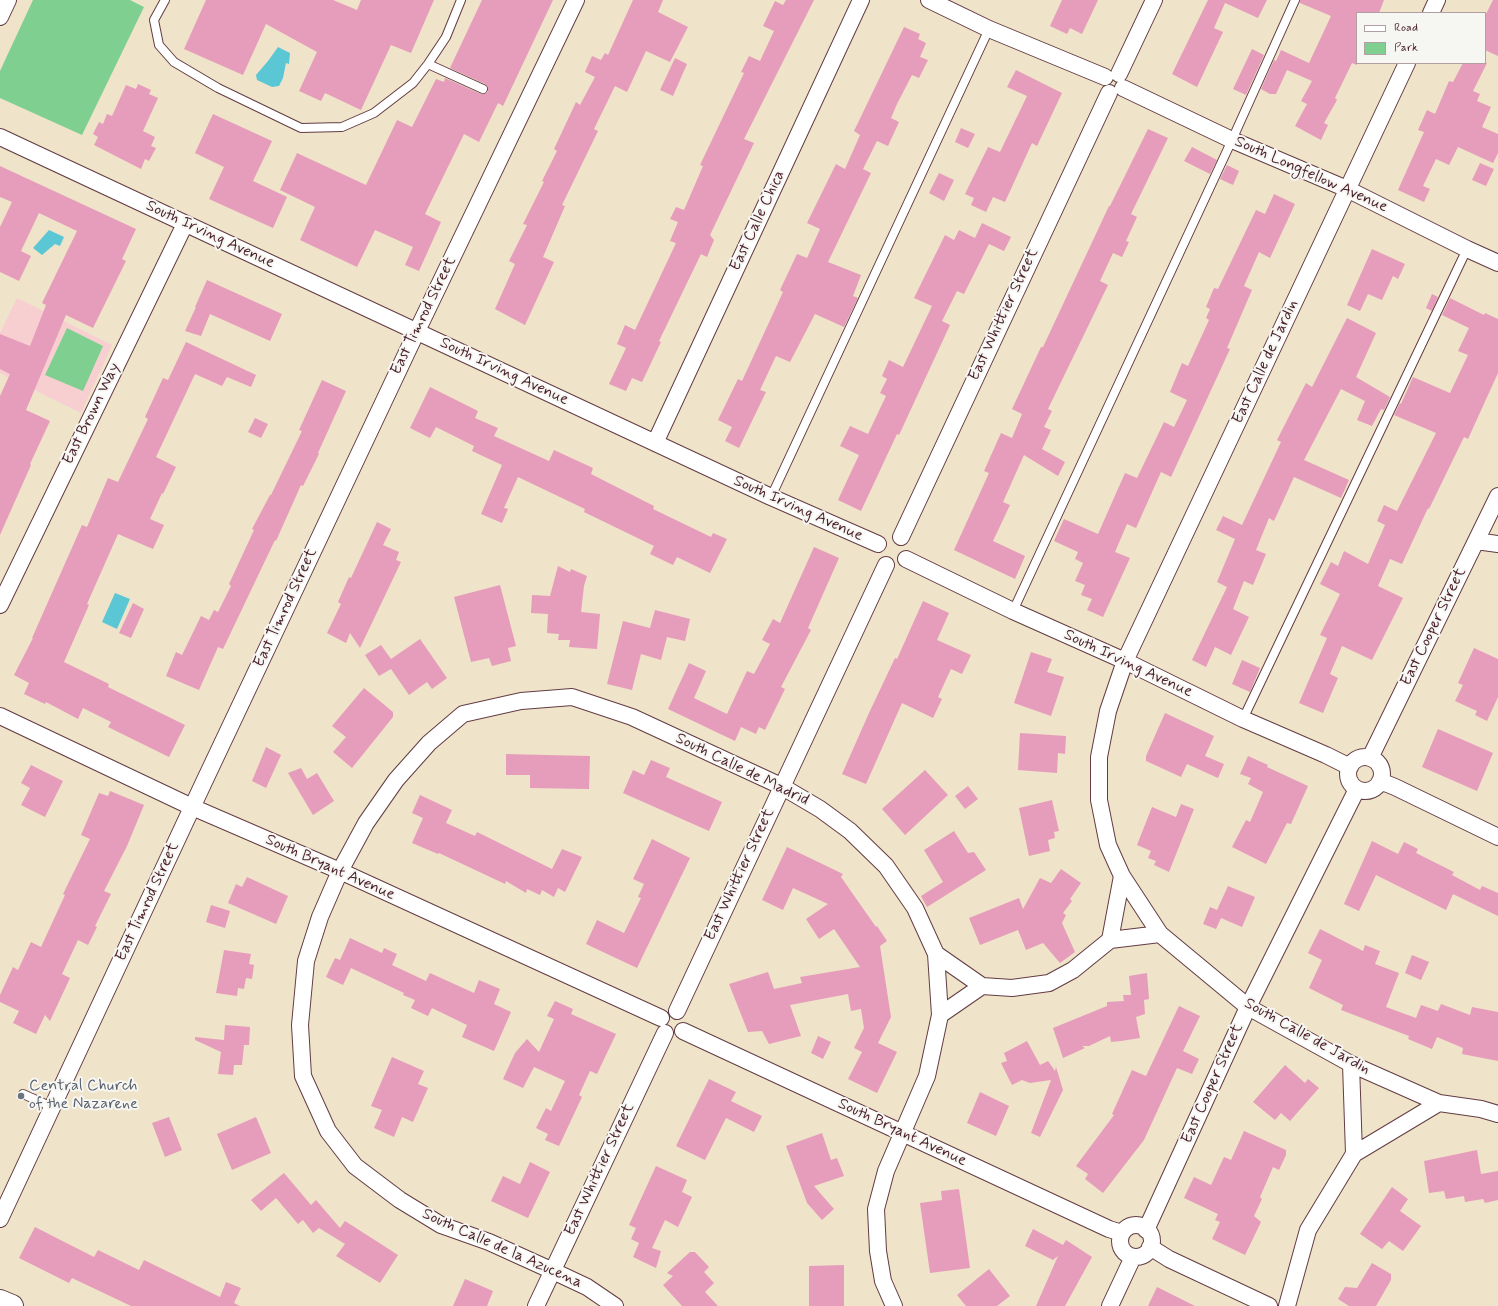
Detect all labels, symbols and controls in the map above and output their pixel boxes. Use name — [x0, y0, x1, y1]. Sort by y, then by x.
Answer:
legend — [1356, 12, 1486, 64]
text: Road — [1394, 20, 1418, 36]
text: Park — [1394, 40, 1418, 56]
street label: South Longfellow Avenue — [1232, 133, 1390, 217]
street label: East Calle Chica — [726, 168, 790, 274]
street label: South Irving Avenue — [143, 197, 277, 273]
street label: East Whittier Street — [965, 246, 1043, 384]
street label: East Timrod Street — [387, 254, 461, 378]
street label: East Calle de Jardin — [1229, 297, 1303, 427]
street label: South Irving Avenue — [437, 334, 571, 410]
street label: East Brown Way — [59, 360, 125, 468]
street label: South Irving Avenue — [730, 472, 866, 546]
street label: East Timrod Street — [250, 545, 322, 671]
street label: East Cooper Street — [1397, 565, 1471, 689]
street label: South Irving Avenue — [1061, 626, 1195, 702]
street label: South Calle de Madrid — [672, 729, 812, 811]
street label: East Whittier Street — [701, 806, 779, 944]
street label: South Bryant Avenue — [262, 831, 398, 905]
street label: East Timrod Street — [112, 839, 184, 965]
street label: South Calle de Jardin — [1241, 994, 1373, 1080]
street label: East Cooper Street — [1178, 1021, 1248, 1147]
place label: Central Church of the Nazarene — [29, 1077, 138, 1115]
marker: Central Church of the Nazarene — [16, 1091, 26, 1101]
street label: South Bryant Avenue — [835, 1095, 969, 1171]
street label: East Whittier Street — [561, 1101, 639, 1239]
street label: South Calle de la Azucena — [419, 1205, 585, 1293]

